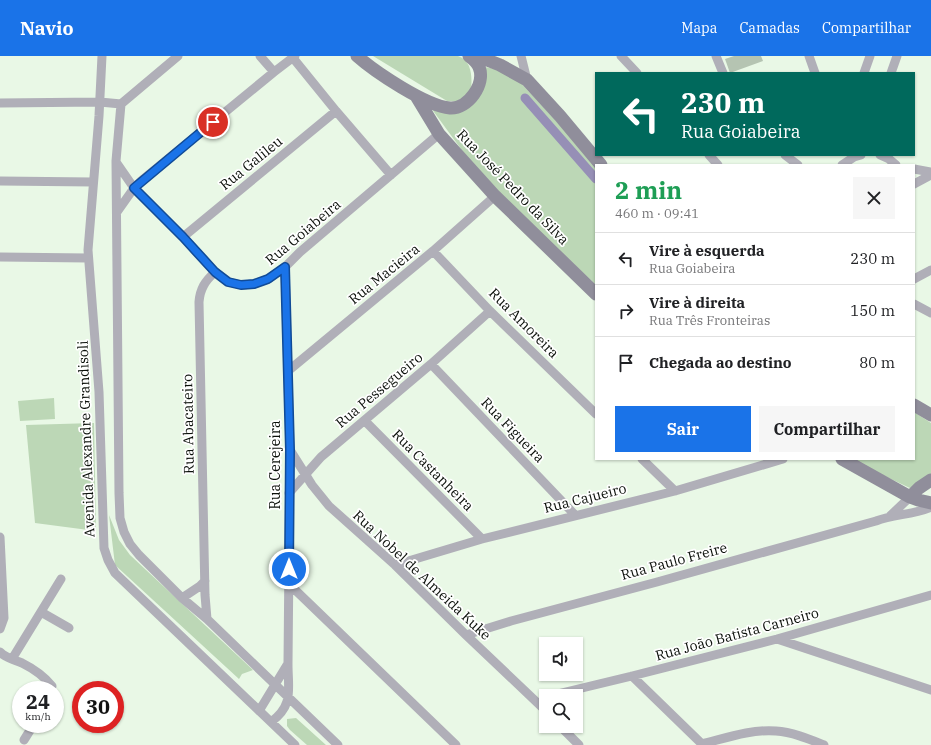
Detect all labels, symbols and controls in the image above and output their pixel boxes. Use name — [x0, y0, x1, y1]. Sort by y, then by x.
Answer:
text: Navio — [20, 16, 74, 40]
text: Mapa — [681, 19, 717, 37]
text: Camadas — [739, 19, 800, 37]
text: Compartilhar — [822, 19, 911, 37]
text: 230 m — [681, 84, 765, 121]
icon: left — [615, 88, 667, 140]
pin — [196, 105, 230, 139]
icon: arrive — [202, 111, 224, 133]
text: Rua Goiabeira — [681, 120, 801, 143]
street label: Rua José Pedro da Silva — [453, 125, 573, 249]
street label: Rua Galileu — [216, 132, 286, 194]
text: 2 min — [615, 174, 682, 206]
button: close — [853, 177, 895, 219]
street label: Rua Goiabeira — [262, 195, 345, 269]
text: 460 m · 09:41 — [615, 205, 699, 222]
street label: Rua Macieira — [345, 240, 423, 308]
text: Vire à esquerda — [649, 241, 765, 260]
icon: left — [615, 248, 637, 270]
text: 230 m — [850, 249, 895, 268]
text: Rua Goiabeira — [649, 260, 735, 277]
street label: Rua Amoreira — [485, 284, 563, 362]
text: Vire à direita — [649, 293, 745, 312]
icon: right — [615, 300, 637, 322]
text: 150 m — [850, 301, 895, 320]
text: Rua Três Fronteiras — [649, 312, 770, 329]
street label: Avenida Alexandre Grandisoli — [74, 340, 98, 538]
street label: Rua Pessegueiro — [332, 348, 426, 432]
icon: arrive — [615, 352, 637, 374]
text: Chegada ao destino — [649, 353, 792, 372]
text: 80 m — [859, 353, 895, 372]
street label: Rua Abacateiro — [178, 374, 198, 474]
street label: Rua Figueira — [477, 394, 549, 467]
button: Sair — [615, 406, 751, 452]
button: Compartilhar — [759, 406, 895, 452]
street label: Rua Cerejeira — [266, 420, 284, 510]
street label: Rua Castanheira — [388, 425, 478, 515]
street label: Rua Cajueiro — [542, 479, 628, 517]
street label: Rua Nobel de Almeida Kuke — [349, 506, 495, 644]
street label: Rua Paulo Freire — [619, 538, 729, 584]
position arrow — [268, 548, 310, 590]
street label: Rua João Batista Carneiro — [653, 603, 821, 665]
map controls — [539, 637, 583, 733]
button: sound — [539, 637, 583, 681]
speed limit sign: 30 — [72, 681, 124, 733]
text: 24 — [26, 688, 50, 715]
button: search — [539, 689, 583, 733]
text: km/h — [25, 710, 51, 723]

